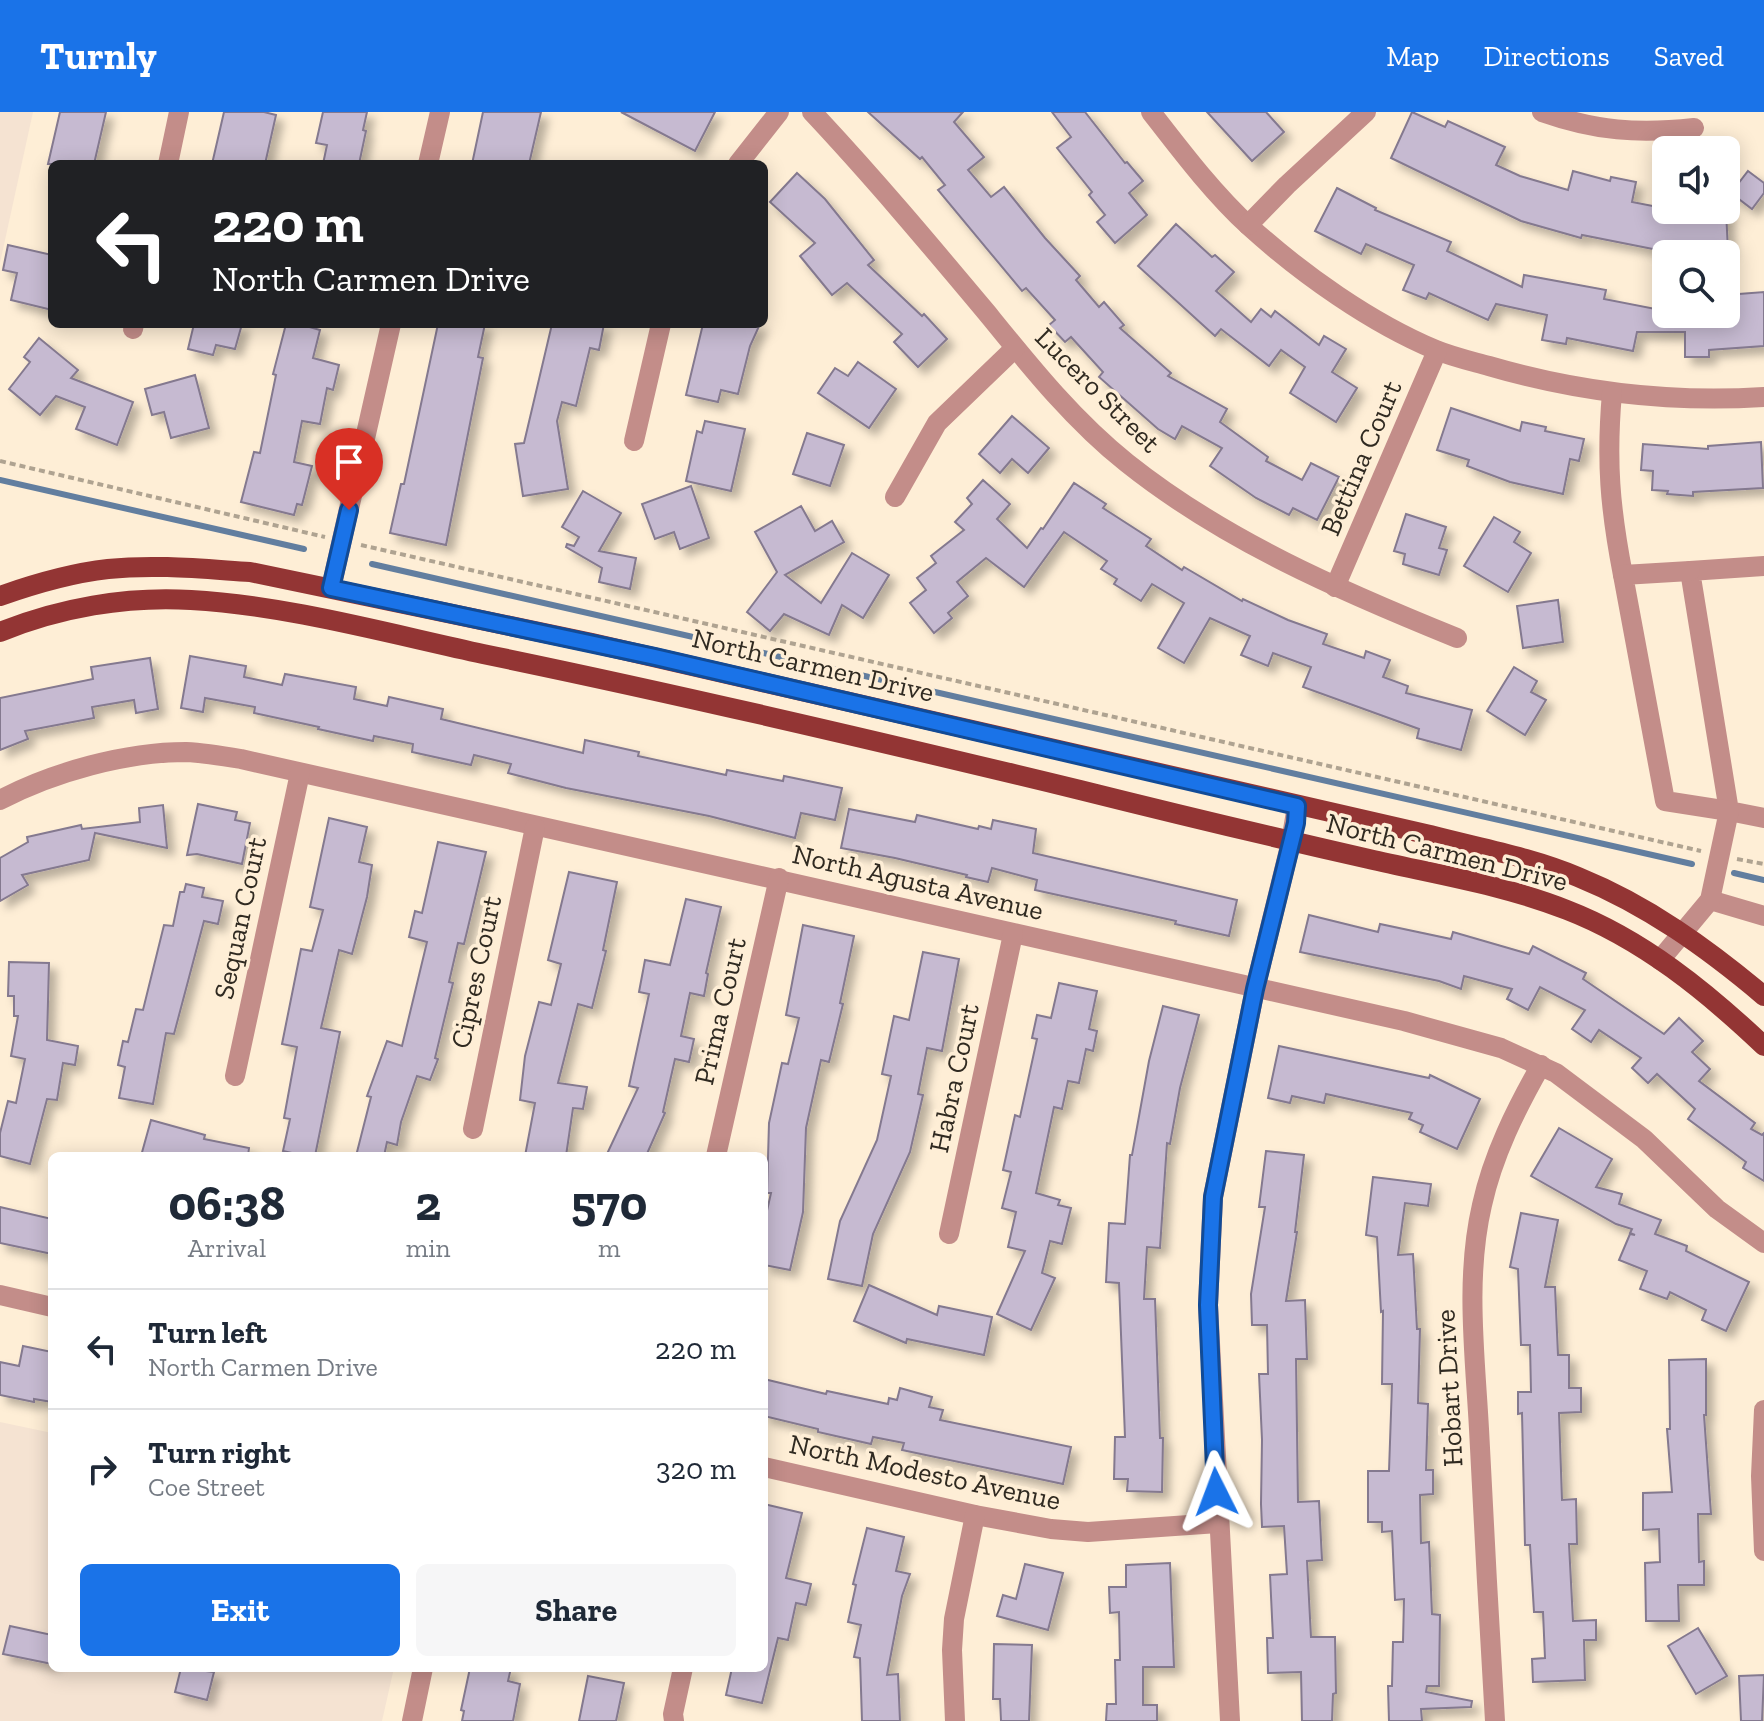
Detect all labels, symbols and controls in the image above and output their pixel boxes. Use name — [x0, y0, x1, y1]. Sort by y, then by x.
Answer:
text: Turnly — [40, 33, 157, 79]
text: Map — [1386, 40, 1439, 73]
text: Directions — [1483, 40, 1610, 73]
text: Saved — [1654, 40, 1724, 73]
map controls — [1652, 136, 1740, 328]
button: sound — [1652, 136, 1740, 224]
text: 220 m — [212, 189, 364, 256]
icon: left — [80, 192, 184, 296]
button: search — [1652, 240, 1740, 328]
text: North Carmen Drive — [212, 257, 530, 300]
street label: Lucero Street — [1029, 321, 1168, 460]
street label: Bettina Court — [1314, 375, 1409, 540]
pin — [315, 428, 383, 510]
icon: arrive — [327, 440, 371, 484]
street label: North Carmen Drive — [689, 621, 937, 709]
street label: North Carmen Drive — [1323, 806, 1571, 898]
street label: Sequan Court — [207, 833, 273, 1002]
street label: North Agusta Avenue — [789, 837, 1047, 927]
street label: Cipres Court — [444, 892, 508, 1051]
street label: Prima Court — [687, 934, 753, 1088]
street label: Habra Court — [922, 1000, 986, 1155]
text: 06:38 — [169, 1175, 285, 1232]
text: 2 — [415, 1175, 441, 1232]
text: 570 — [571, 1175, 647, 1232]
text: Arrival — [188, 1232, 266, 1264]
text: min — [406, 1232, 450, 1264]
text: m — [598, 1232, 620, 1264]
street label: Hobart Drive — [1428, 1308, 1470, 1468]
text: Turn left — [148, 1315, 267, 1351]
icon: left — [80, 1327, 124, 1371]
text: 220 m — [655, 1331, 736, 1367]
text: North Carmen Drive — [148, 1351, 378, 1383]
street label: North Modesto Avenue — [786, 1427, 1064, 1517]
text: Turn right — [148, 1435, 290, 1471]
icon: right — [80, 1447, 124, 1491]
position arrow — [1174, 1450, 1258, 1534]
text: 320 m — [656, 1451, 736, 1487]
text: Coe Street — [148, 1471, 265, 1503]
button: Exit — [80, 1564, 400, 1656]
button: Share — [416, 1564, 736, 1656]

